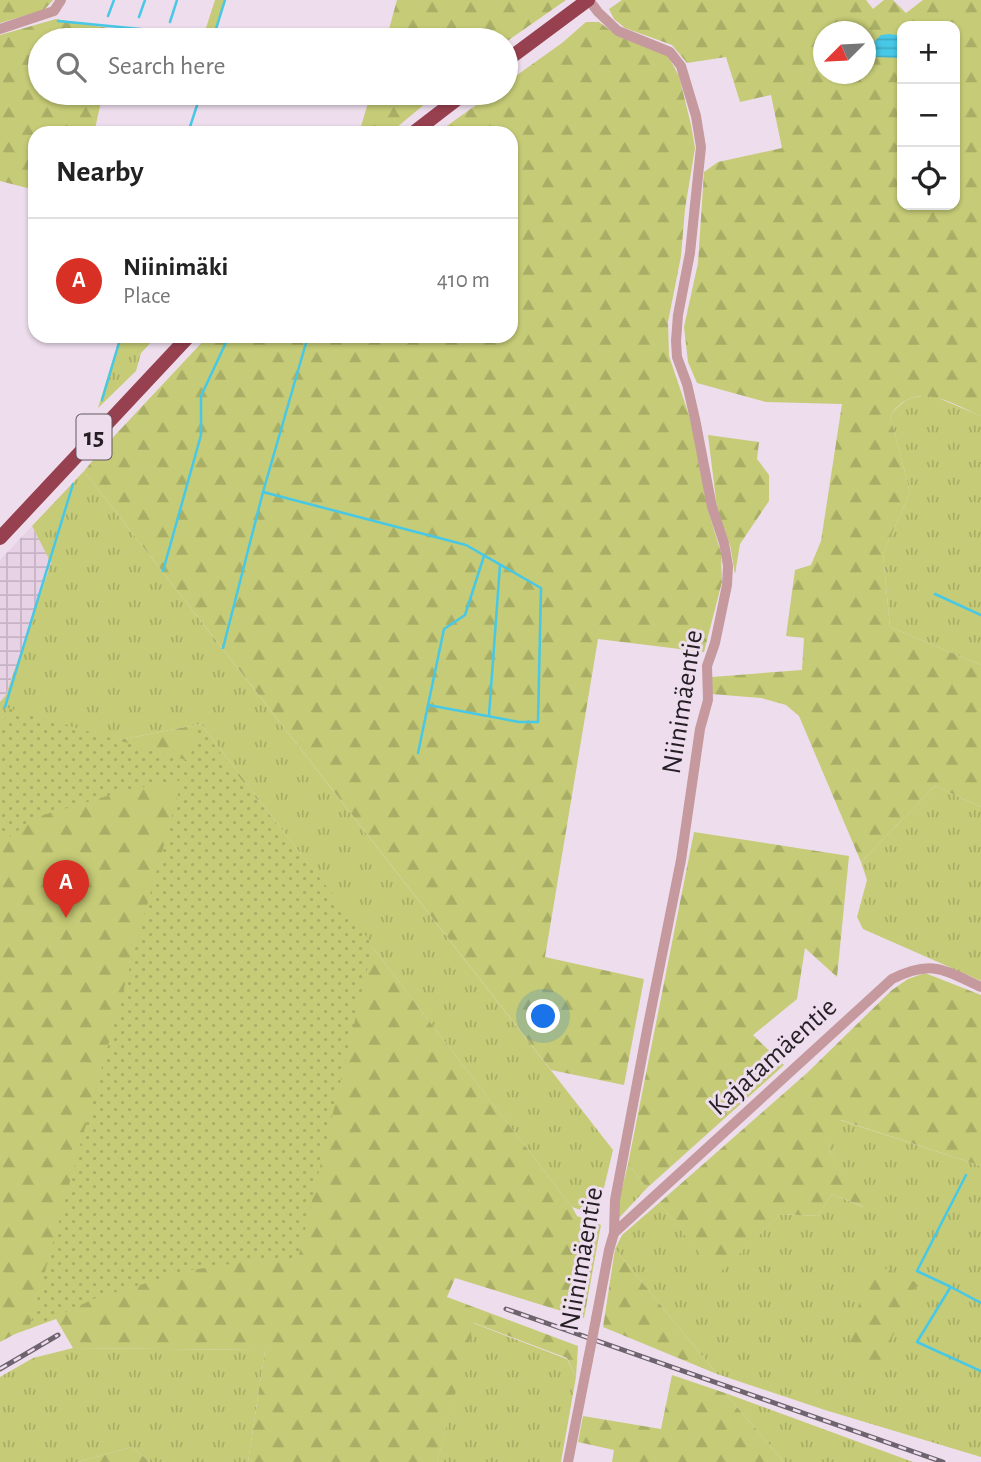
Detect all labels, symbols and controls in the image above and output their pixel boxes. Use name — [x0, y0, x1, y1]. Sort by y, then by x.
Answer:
north arrow — [813, 21, 876, 84]
map controls — [897, 21, 960, 210]
button: + — [897, 21, 960, 84]
search box — [28, 28, 518, 105]
icon: search — [52, 48, 90, 86]
text: Search here — [108, 53, 226, 79]
button: − — [897, 84, 960, 147]
button: locate — [897, 147, 960, 210]
text: Nearby — [56, 157, 144, 187]
text: Niinimäki — [123, 254, 228, 280]
text: A — [72, 269, 86, 292]
text: 410 m — [437, 269, 490, 292]
text: Place — [123, 285, 171, 308]
road number: 15 — [76, 414, 112, 460]
street label: Niinimäentie — [658, 628, 708, 776]
pin: A — [43, 860, 89, 918]
street label: Kajatamäentie — [704, 993, 842, 1121]
your location — [526, 999, 560, 1033]
street label: Niinimäentie — [556, 1185, 608, 1333]

